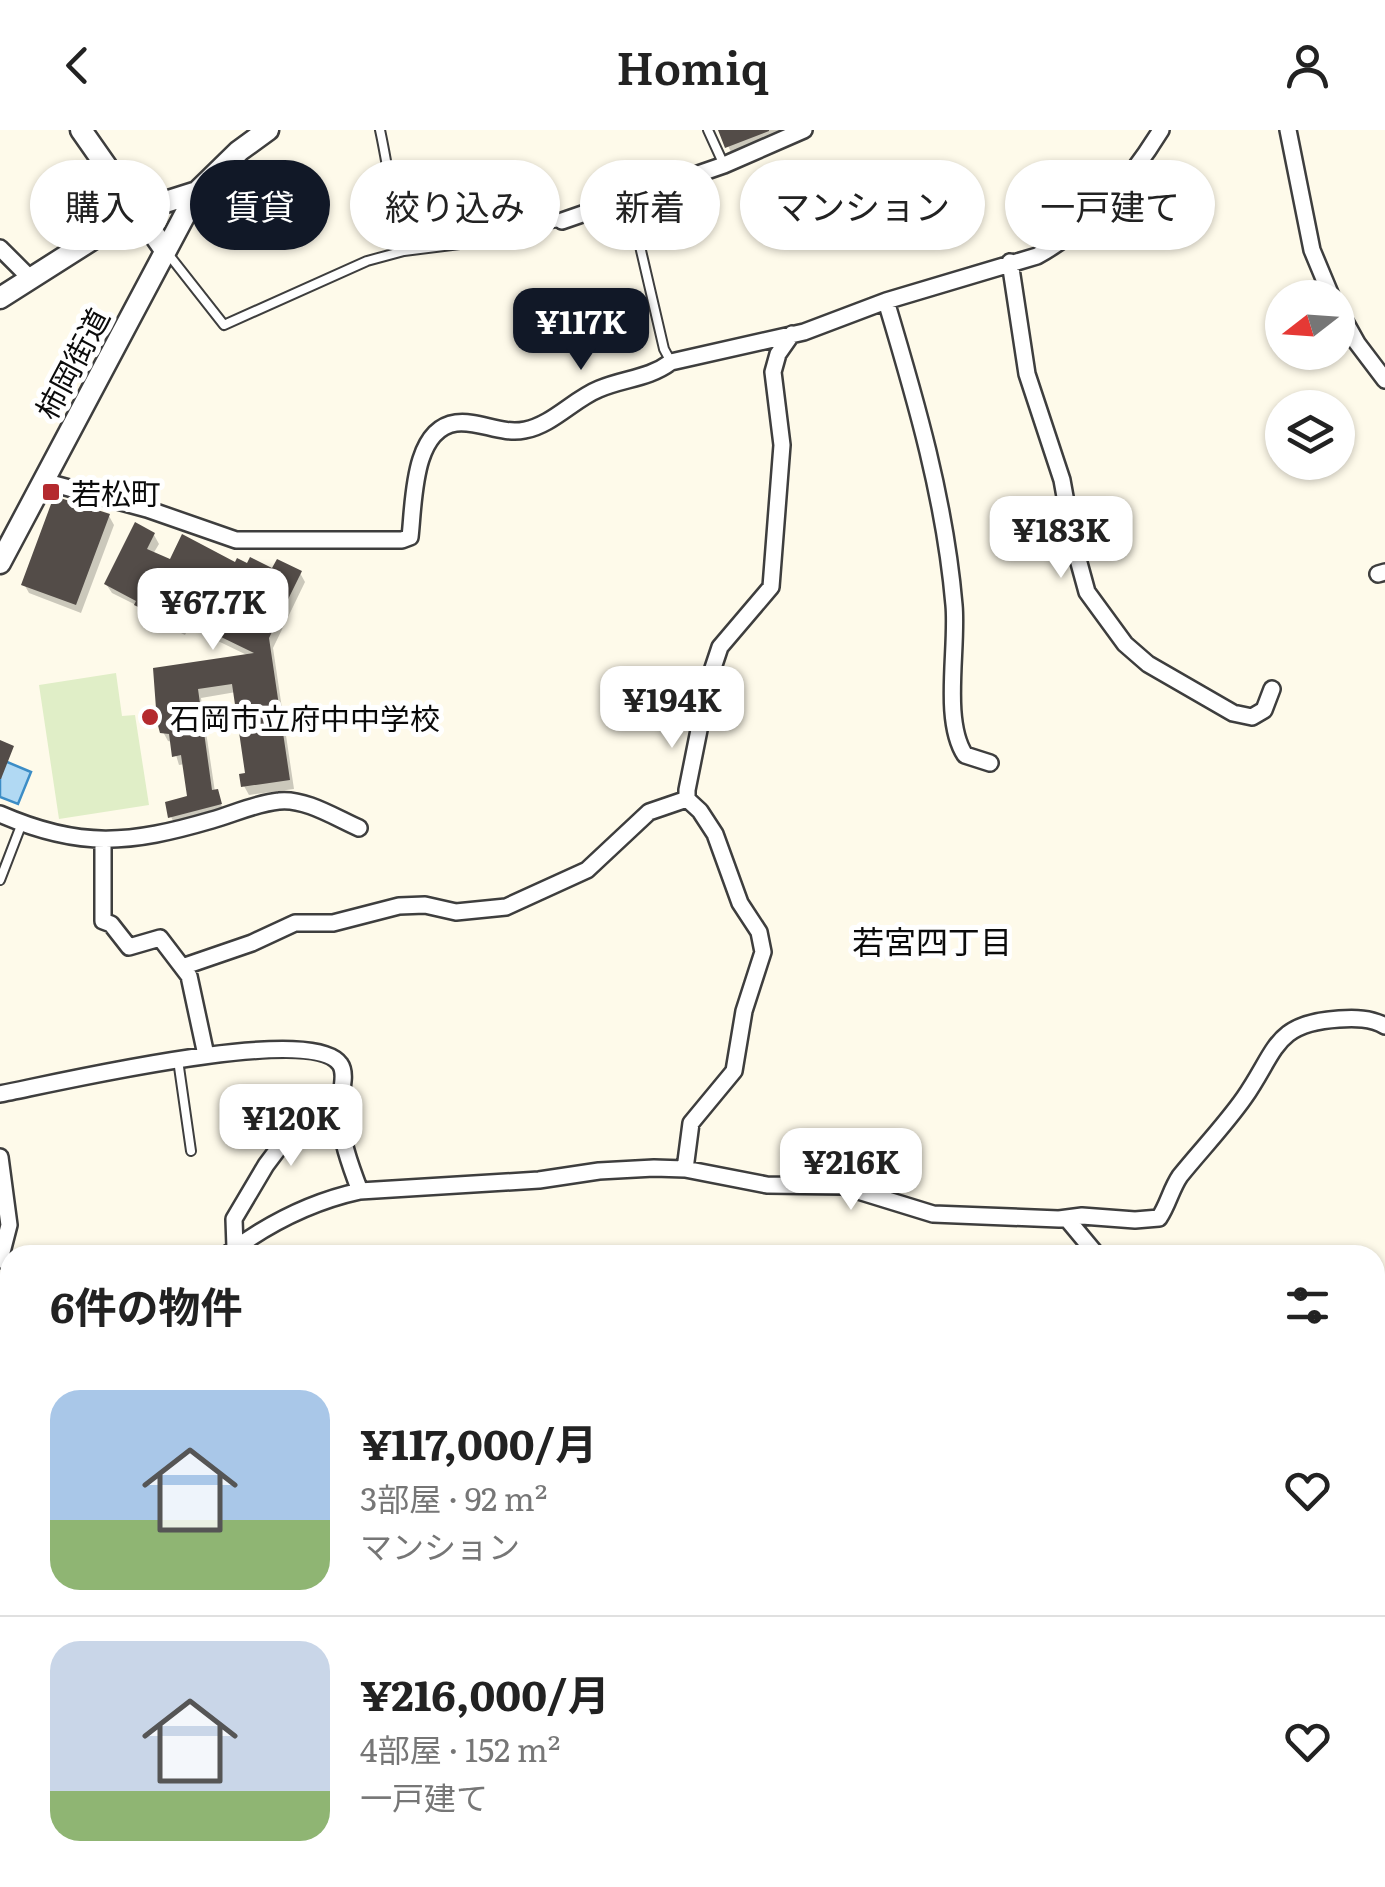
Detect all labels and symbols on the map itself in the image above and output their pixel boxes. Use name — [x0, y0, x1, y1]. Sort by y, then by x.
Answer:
north arrow — [1265, 280, 1355, 370]
pin: ¥117K — [511, 288, 651, 373]
street label: 柿岡街道 — [23, 300, 119, 426]
place label: 若松町 — [71, 470, 161, 514]
marker: 若松町 — [40, 481, 62, 503]
pin: ¥183K — [991, 496, 1131, 581]
pin: ¥67.7K — [132, 568, 294, 653]
pin: ¥194K — [602, 666, 742, 751]
place label: 石岡市立府中中学校 — [170, 695, 440, 739]
marker: 石岡市立府中中学校 — [139, 706, 161, 728]
district label: 若宮四丁目 — [852, 916, 1012, 964]
pin: ¥120K — [221, 1084, 361, 1169]
pin: ¥216K — [781, 1128, 921, 1213]

